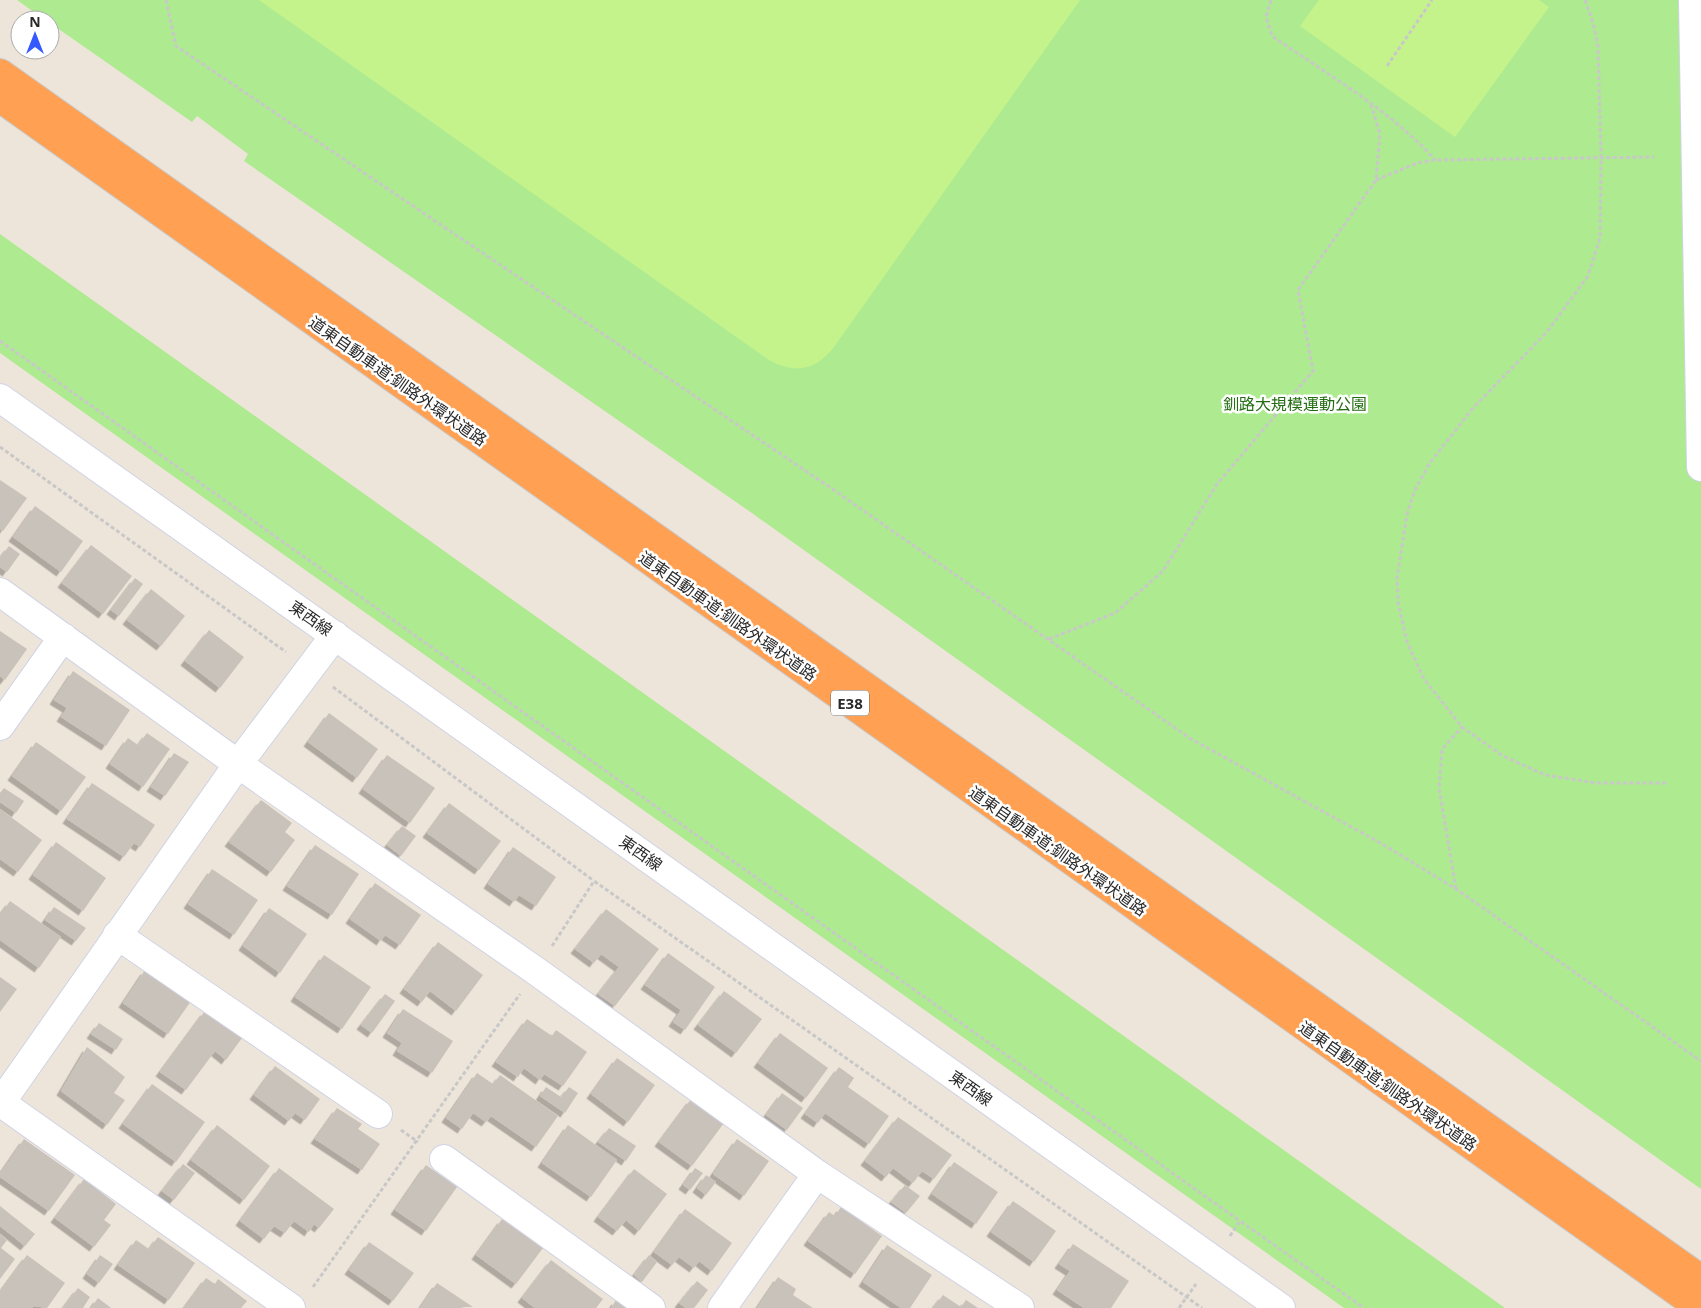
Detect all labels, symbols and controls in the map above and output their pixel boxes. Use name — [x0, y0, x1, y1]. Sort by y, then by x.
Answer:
north arrow — [10, 10, 60, 60]
text: N — [29, 12, 41, 31]
street label: 道東自動車道;釧路外環状道路 — [305, 311, 491, 451]
park label: 釧路大規模運動公園 — [1223, 393, 1367, 415]
street label: 道東自動車道;釧路外環状道路 — [635, 546, 821, 686]
street label: 東西線 — [285, 595, 337, 641]
road number: E38 — [831, 690, 869, 716]
street label: 道東自動車道;釧路外環状道路 — [965, 781, 1151, 921]
street label: 東西線 — [615, 830, 667, 876]
street label: 道東自動車道;釧路外環状道路 — [1295, 1016, 1481, 1156]
street label: 東西線 — [945, 1065, 997, 1111]

